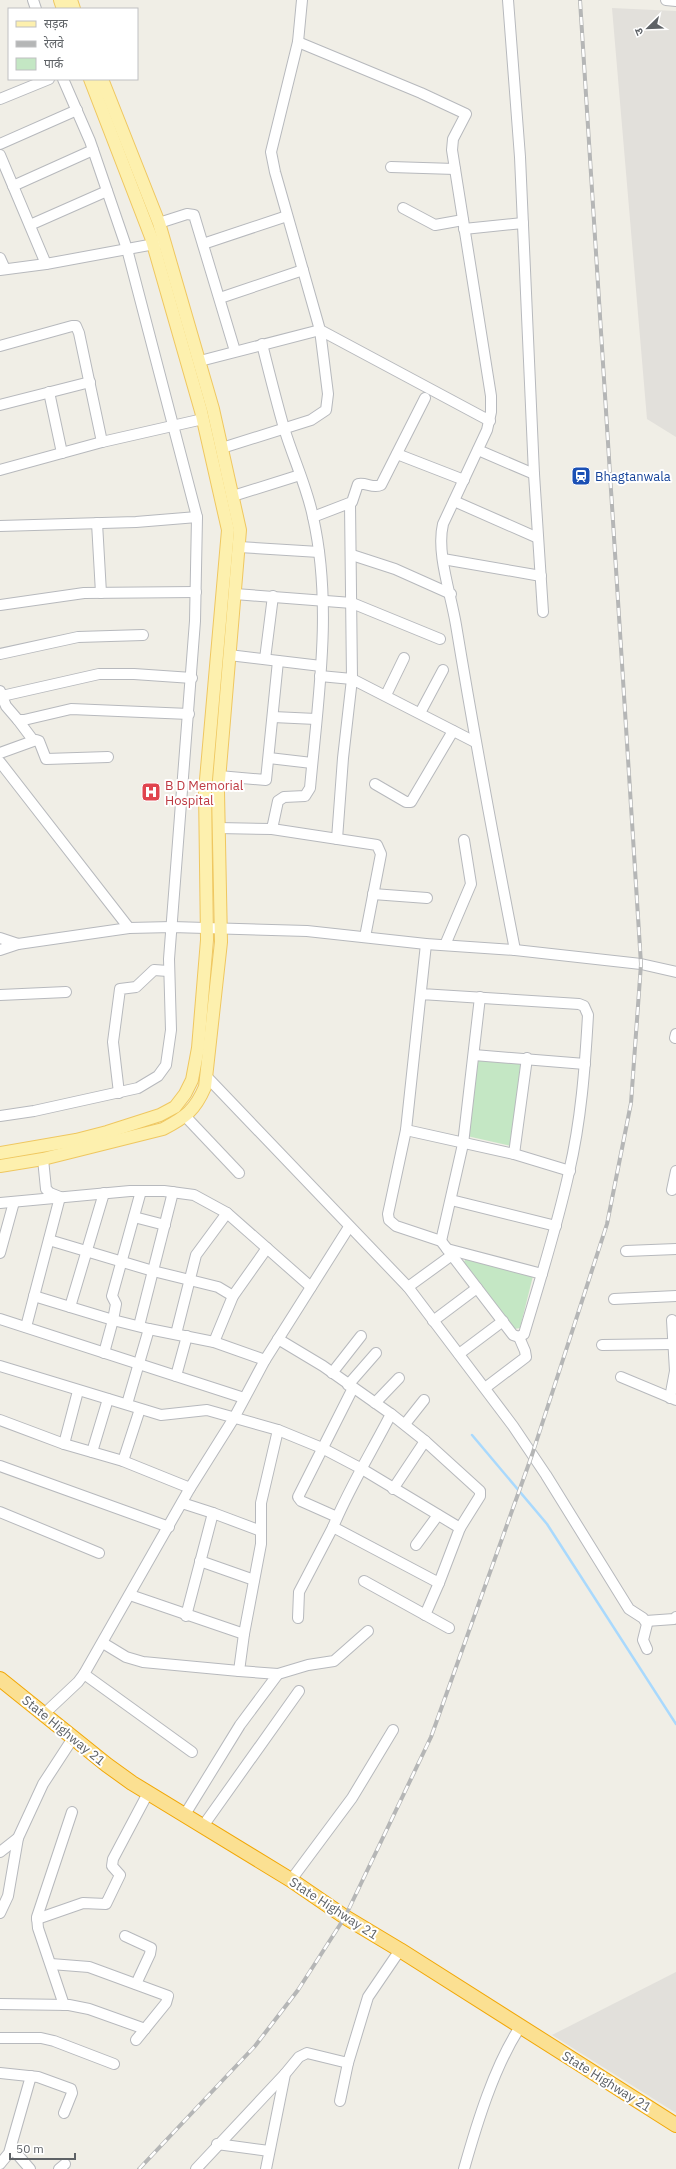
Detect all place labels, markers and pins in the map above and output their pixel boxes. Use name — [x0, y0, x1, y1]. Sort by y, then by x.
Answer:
station icon: Bhagtanwala — [570, 465, 592, 487]
place label: Bhagtanwala — [595, 468, 671, 485]
place label: B D Memorial Hospital — [165, 777, 244, 809]
hospital icon: B D Memorial Hospital — [140, 781, 162, 803]

